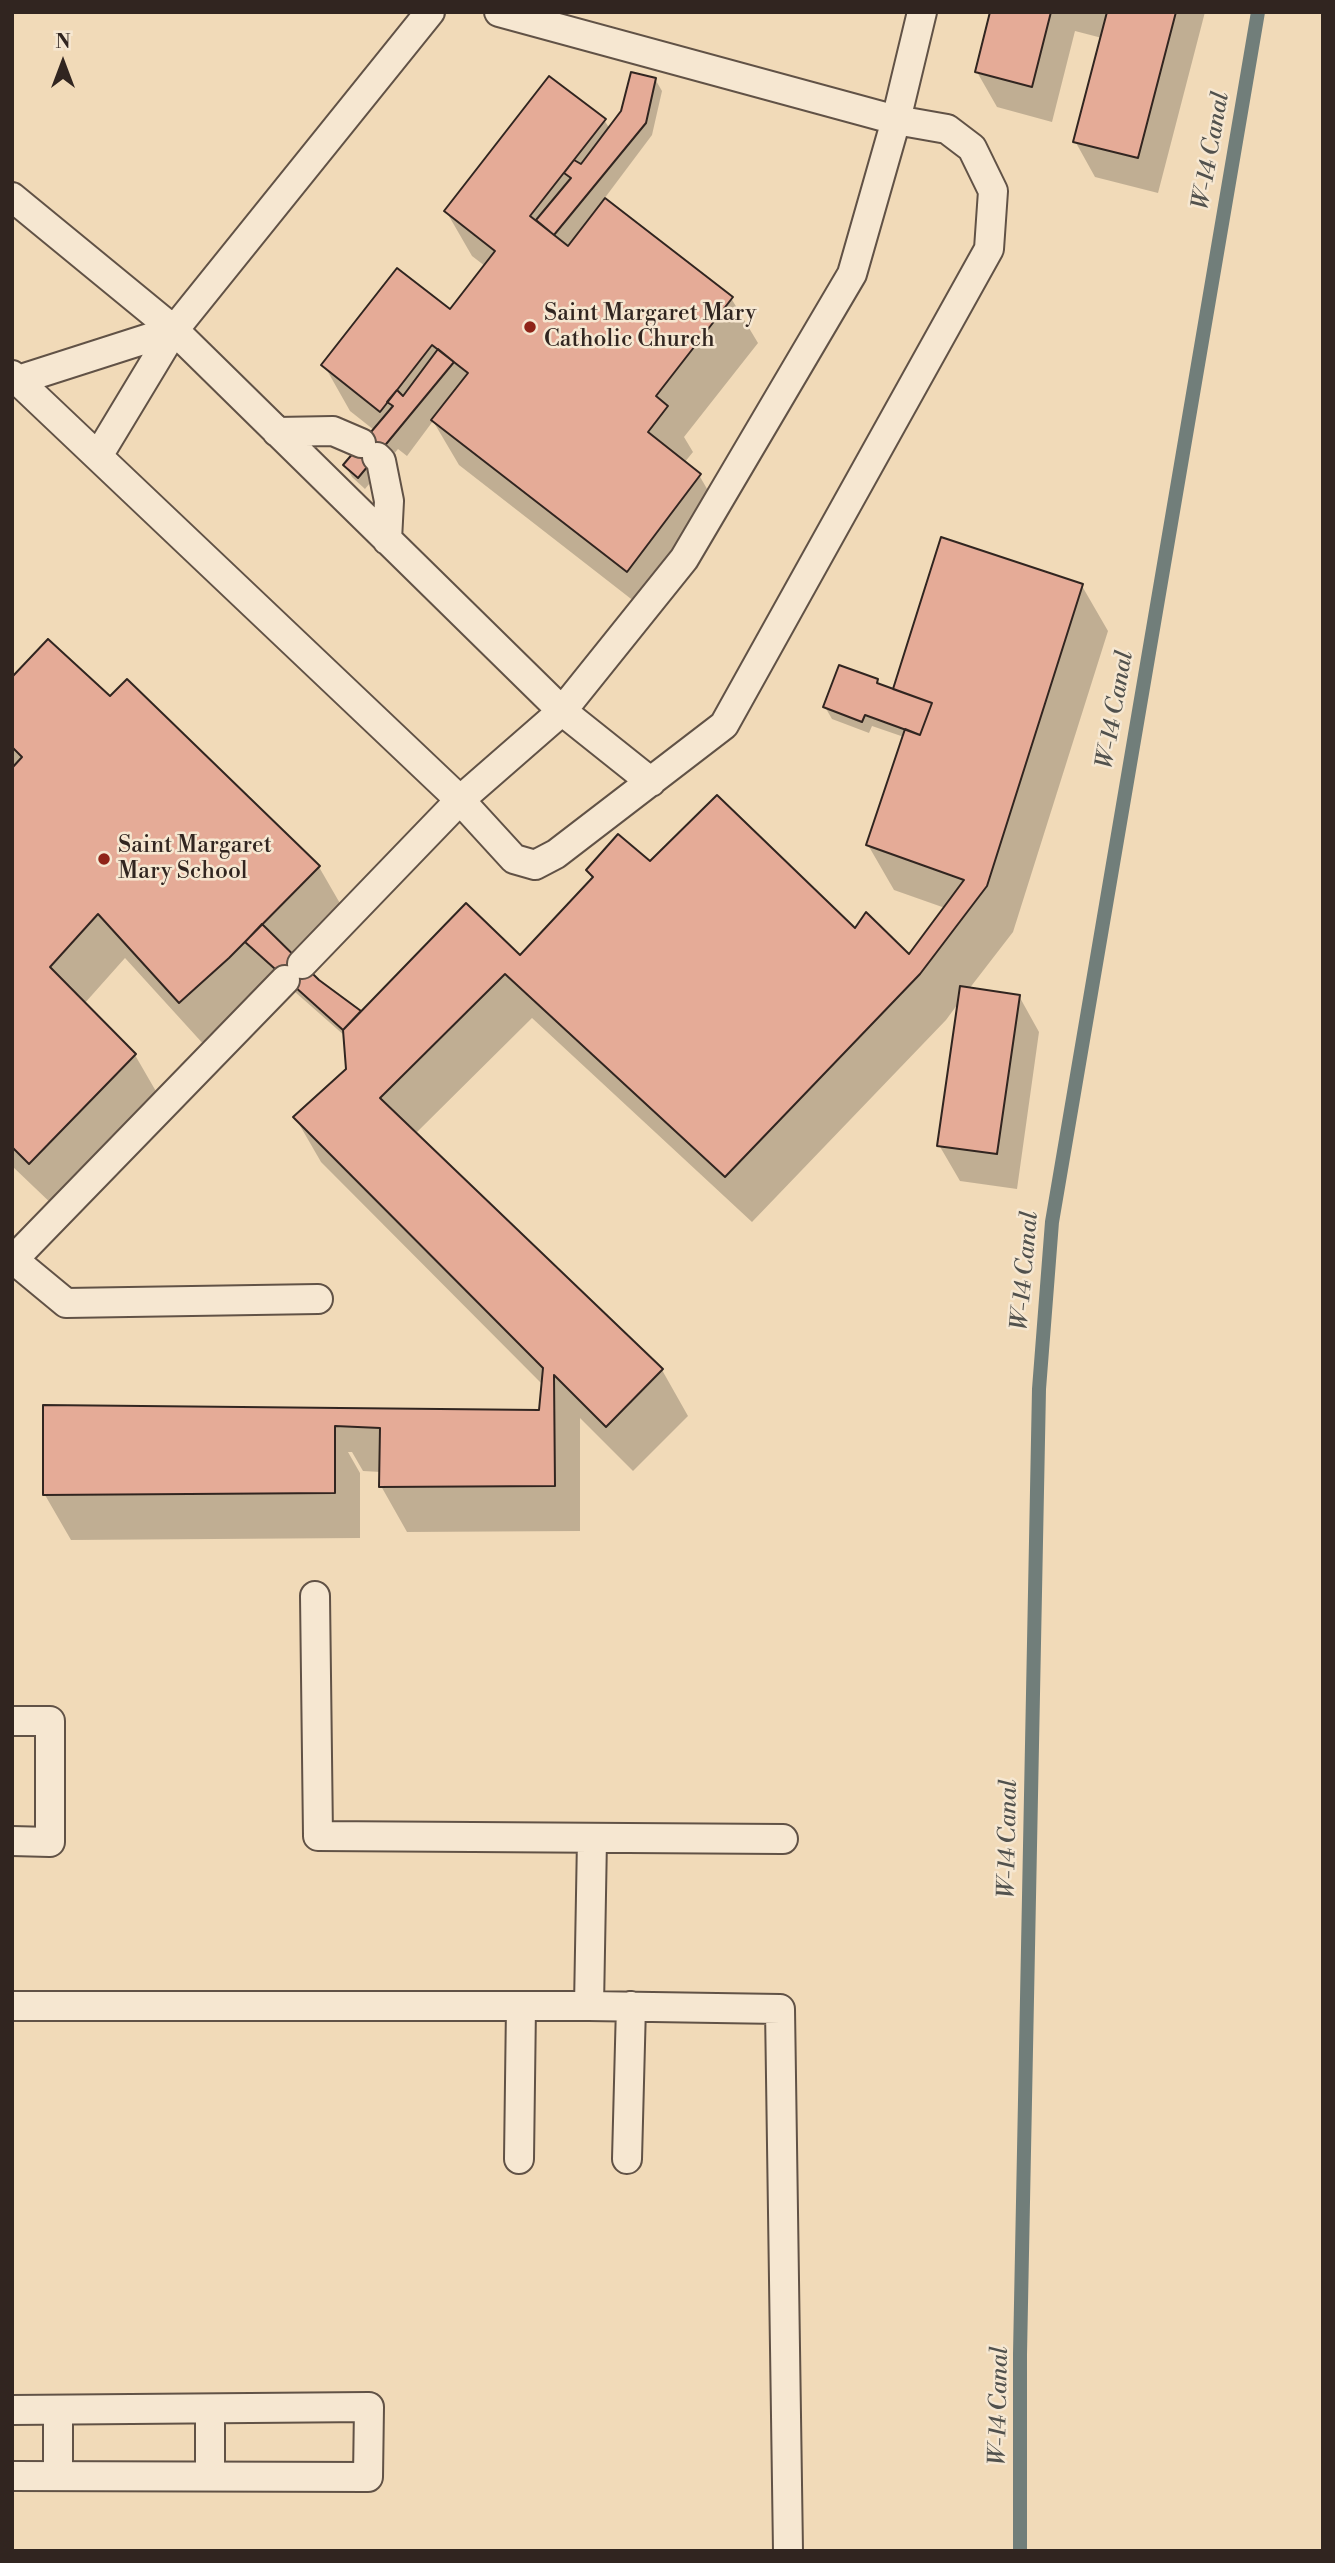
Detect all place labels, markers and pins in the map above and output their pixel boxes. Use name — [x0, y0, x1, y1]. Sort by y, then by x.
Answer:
place label: Saint Margaret Mary Catholic Church — [544, 300, 756, 354]
marker: Saint Margaret Mary Catholic Church — [522, 319, 538, 335]
place label: Saint Margaret Mary School — [118, 832, 272, 886]
marker: Saint Margaret Mary School — [96, 851, 112, 867]

